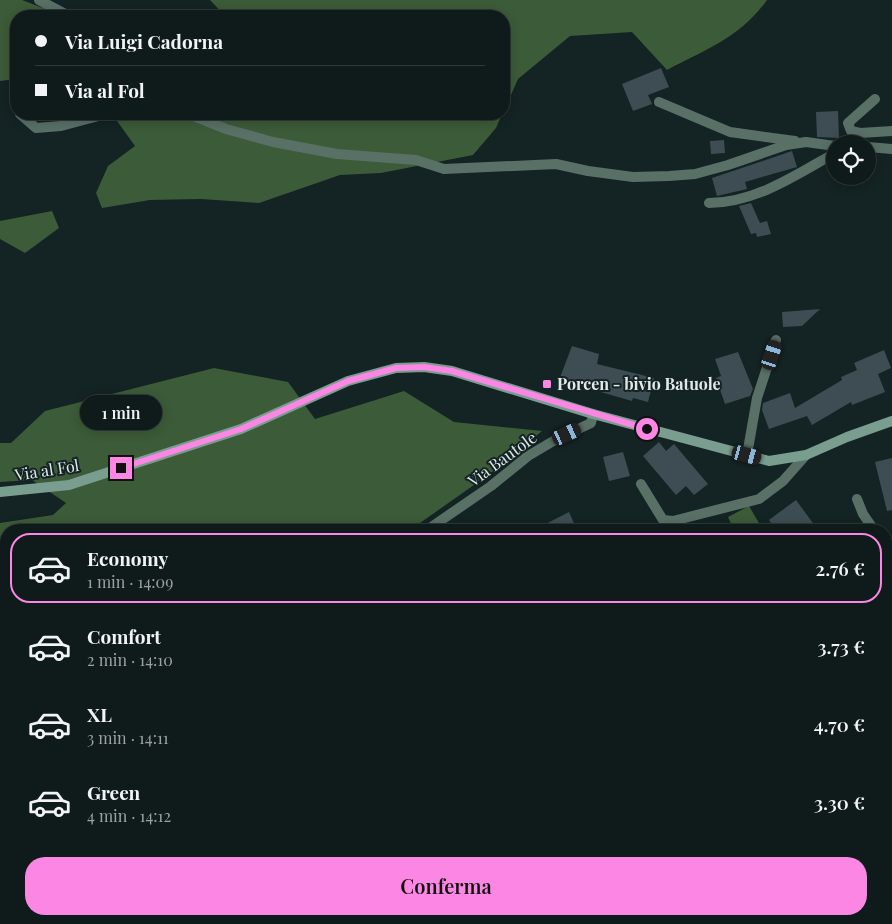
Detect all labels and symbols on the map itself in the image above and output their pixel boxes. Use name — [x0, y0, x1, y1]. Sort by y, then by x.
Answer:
car — [760, 338, 783, 372]
place label: Porcen - bivio Batuole — [557, 373, 721, 394]
marker: Porcen - bivio Batuole — [541, 378, 553, 390]
callout: 1 min — [80, 396, 162, 430]
route start — [636, 418, 658, 440]
car — [550, 421, 583, 447]
street label: Via Bautole — [462, 427, 540, 491]
car — [730, 444, 763, 466]
street label: Via al Fol — [12, 454, 81, 485]
route end — [110, 457, 132, 479]

